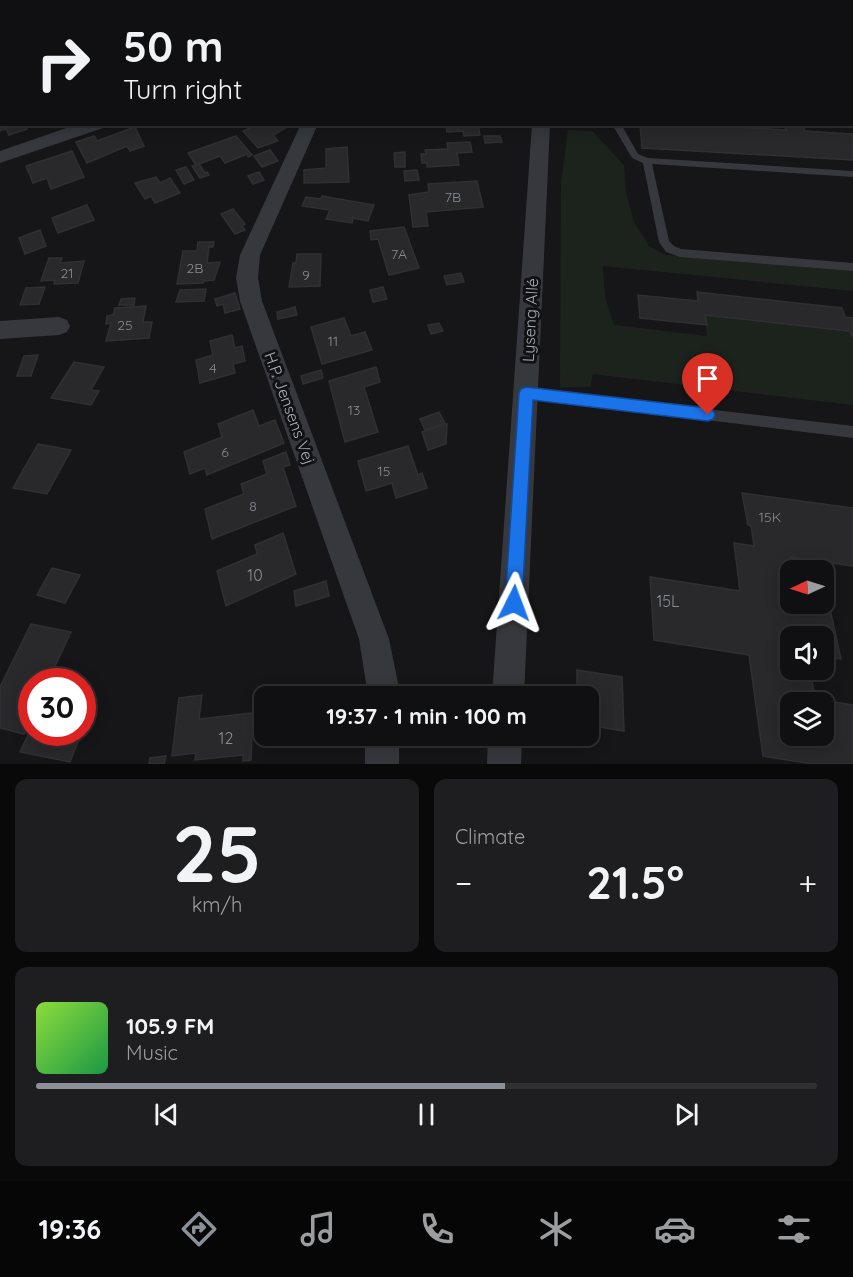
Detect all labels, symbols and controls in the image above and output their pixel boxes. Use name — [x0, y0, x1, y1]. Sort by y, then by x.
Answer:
text: 50 m — [123, 20, 223, 73]
icon: right — [24, 24, 102, 102]
text: Turn right — [123, 72, 242, 106]
house number: 7B — [445, 188, 461, 206]
house number: 7A — [391, 245, 407, 263]
house number: 2B — [187, 259, 203, 277]
house number: 21 — [61, 264, 73, 282]
house number: 9 — [302, 266, 310, 284]
street label: Lyseng Allé — [518, 278, 542, 362]
house number: 25 — [117, 316, 133, 334]
house number: 11 — [328, 332, 338, 350]
street label: H.P. Jensens Vej — [260, 349, 320, 467]
pin — [682, 353, 733, 415]
house number: 4 — [209, 359, 217, 377]
icon: arrive — [691, 362, 724, 395]
house number: 13 — [348, 401, 360, 419]
house number: 6 — [221, 443, 229, 461]
house number: 15 — [378, 462, 390, 480]
house number: 8 — [249, 497, 257, 515]
house number: 15K — [759, 508, 781, 526]
north arrow — [780, 560, 834, 614]
map controls — [780, 560, 834, 746]
house number: 10 — [247, 565, 263, 585]
position arrow — [482, 571, 546, 635]
house number: 15L — [656, 591, 680, 611]
button: sound — [780, 626, 834, 680]
speed limit sign: 30 — [18, 668, 96, 746]
button: layers — [780, 692, 834, 746]
text: 19:37 · 1 min · 100 m — [326, 702, 527, 730]
house number: 12 — [219, 728, 234, 748]
text: 25 — [172, 804, 262, 902]
text: Climate — [455, 824, 525, 849]
text: 21.5° — [586, 854, 684, 910]
text: − — [455, 862, 472, 903]
text: + — [798, 862, 817, 903]
text: km/h — [192, 892, 242, 917]
text: 105.9 FM — [126, 1012, 214, 1040]
text: Music — [126, 1040, 178, 1065]
icon: previous — [150, 1098, 183, 1131]
icon: pause — [410, 1098, 443, 1131]
icon: next — [670, 1098, 703, 1131]
icon: directions — [178, 1208, 220, 1250]
icon: music — [297, 1208, 339, 1250]
icon: phone — [416, 1208, 458, 1250]
icon: climate — [535, 1208, 577, 1250]
icon: car — [654, 1208, 696, 1250]
icon: filters — [773, 1208, 815, 1250]
text: 19:36 — [38, 1212, 101, 1246]

